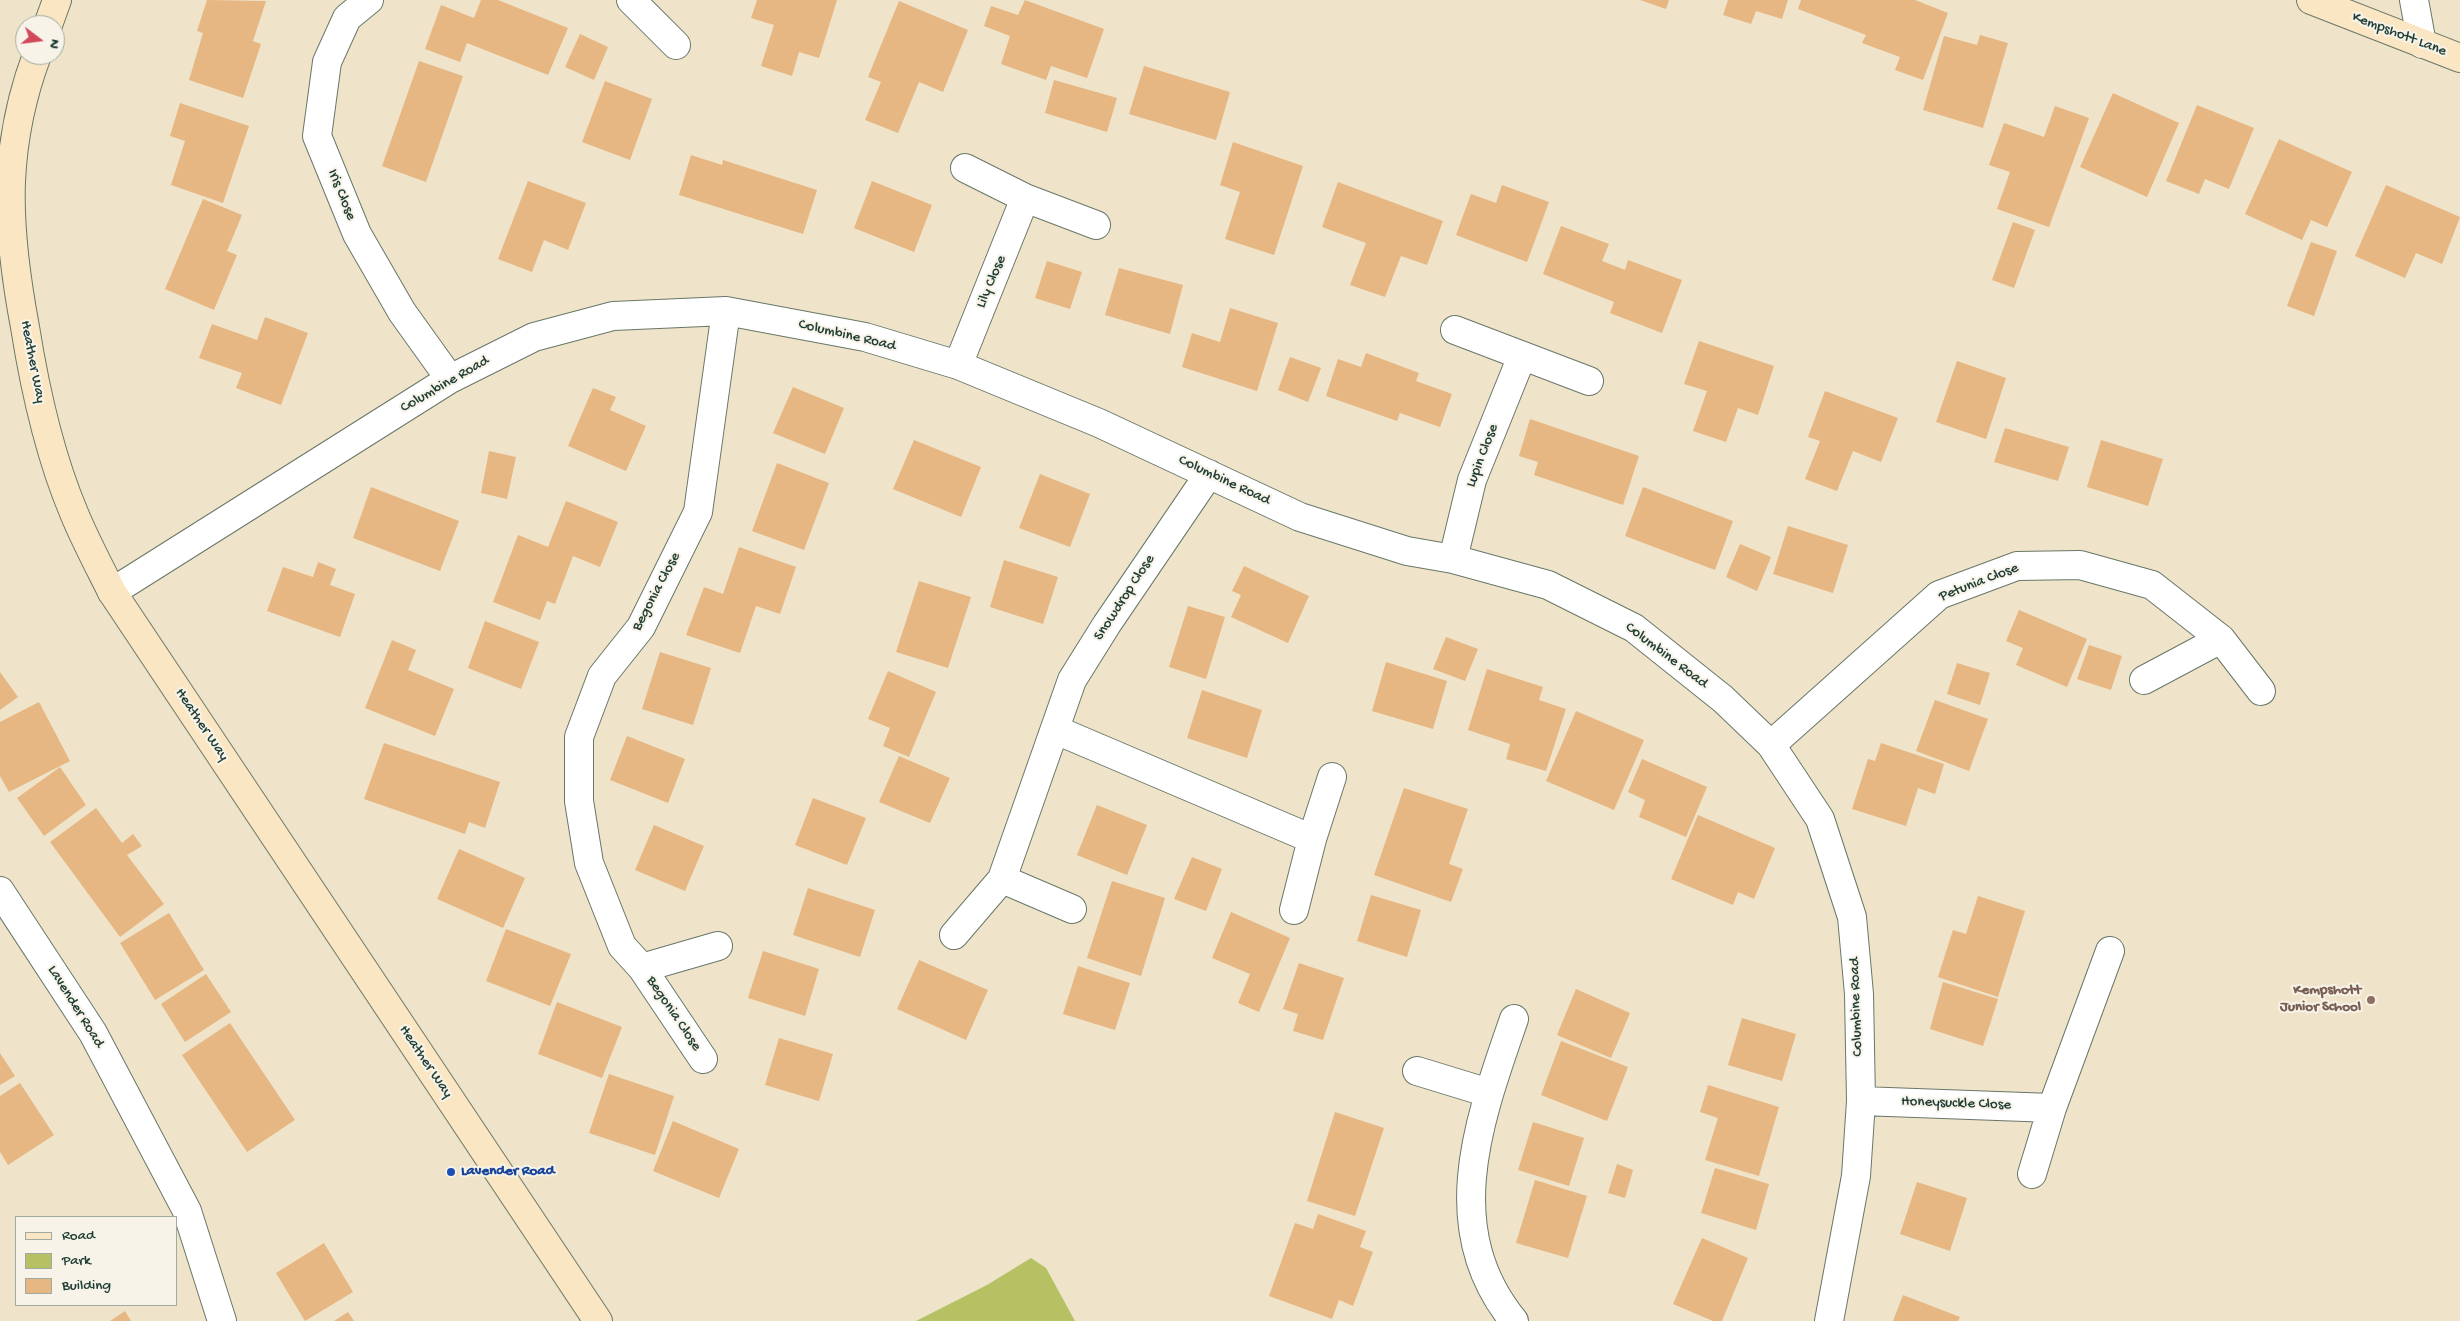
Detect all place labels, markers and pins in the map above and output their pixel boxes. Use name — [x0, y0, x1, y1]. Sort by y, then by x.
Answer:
place label: Kempshott Junior School — [2280, 982, 2361, 1017]
marker: Kempshott Junior School — [2365, 994, 2377, 1006]
place label: Lavender Road — [461, 1163, 554, 1181]
marker: Lavender Road — [445, 1166, 457, 1178]

